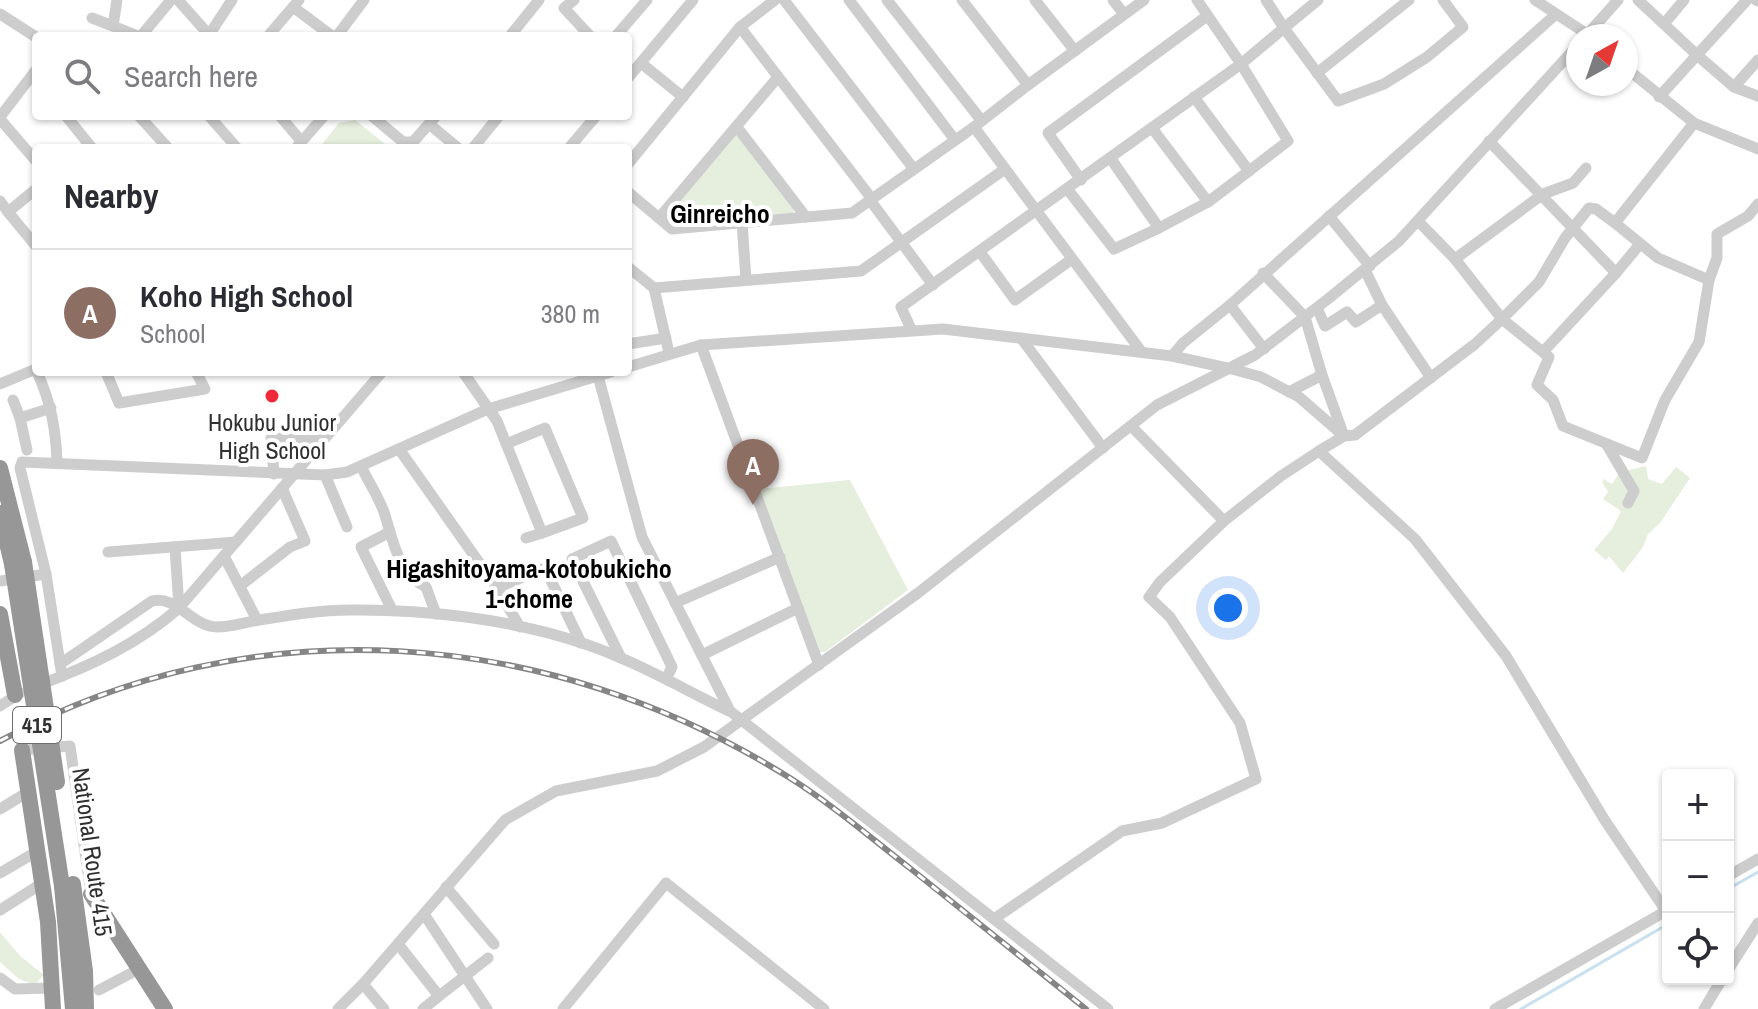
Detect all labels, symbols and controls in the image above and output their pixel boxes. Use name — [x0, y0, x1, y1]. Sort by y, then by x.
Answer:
north arrow — [1566, 24, 1638, 96]
search box — [32, 32, 632, 120]
icon: search — [60, 54, 104, 98]
text: Search here — [124, 56, 258, 96]
text: Nearby — [64, 173, 159, 219]
district label: Ginreicho — [670, 196, 770, 231]
text: Koho High School — [140, 276, 353, 316]
text: A — [82, 296, 98, 331]
text: 380 m — [541, 296, 600, 331]
text: School — [140, 316, 205, 351]
marker: Hokubu Junior High School — [263, 387, 281, 405]
place label: Hokubu Junior High School — [208, 406, 336, 466]
pin: A — [727, 439, 779, 505]
district label: Higashitoyama-kotobukicho 1-chome — [386, 551, 672, 616]
your location — [1208, 588, 1248, 628]
road number: 415 — [13, 707, 61, 743]
street label: National Route 415 — [65, 766, 121, 938]
map controls — [1662, 769, 1734, 985]
button: + — [1662, 769, 1734, 841]
button: − — [1662, 841, 1734, 913]
button: locate — [1662, 913, 1734, 985]

